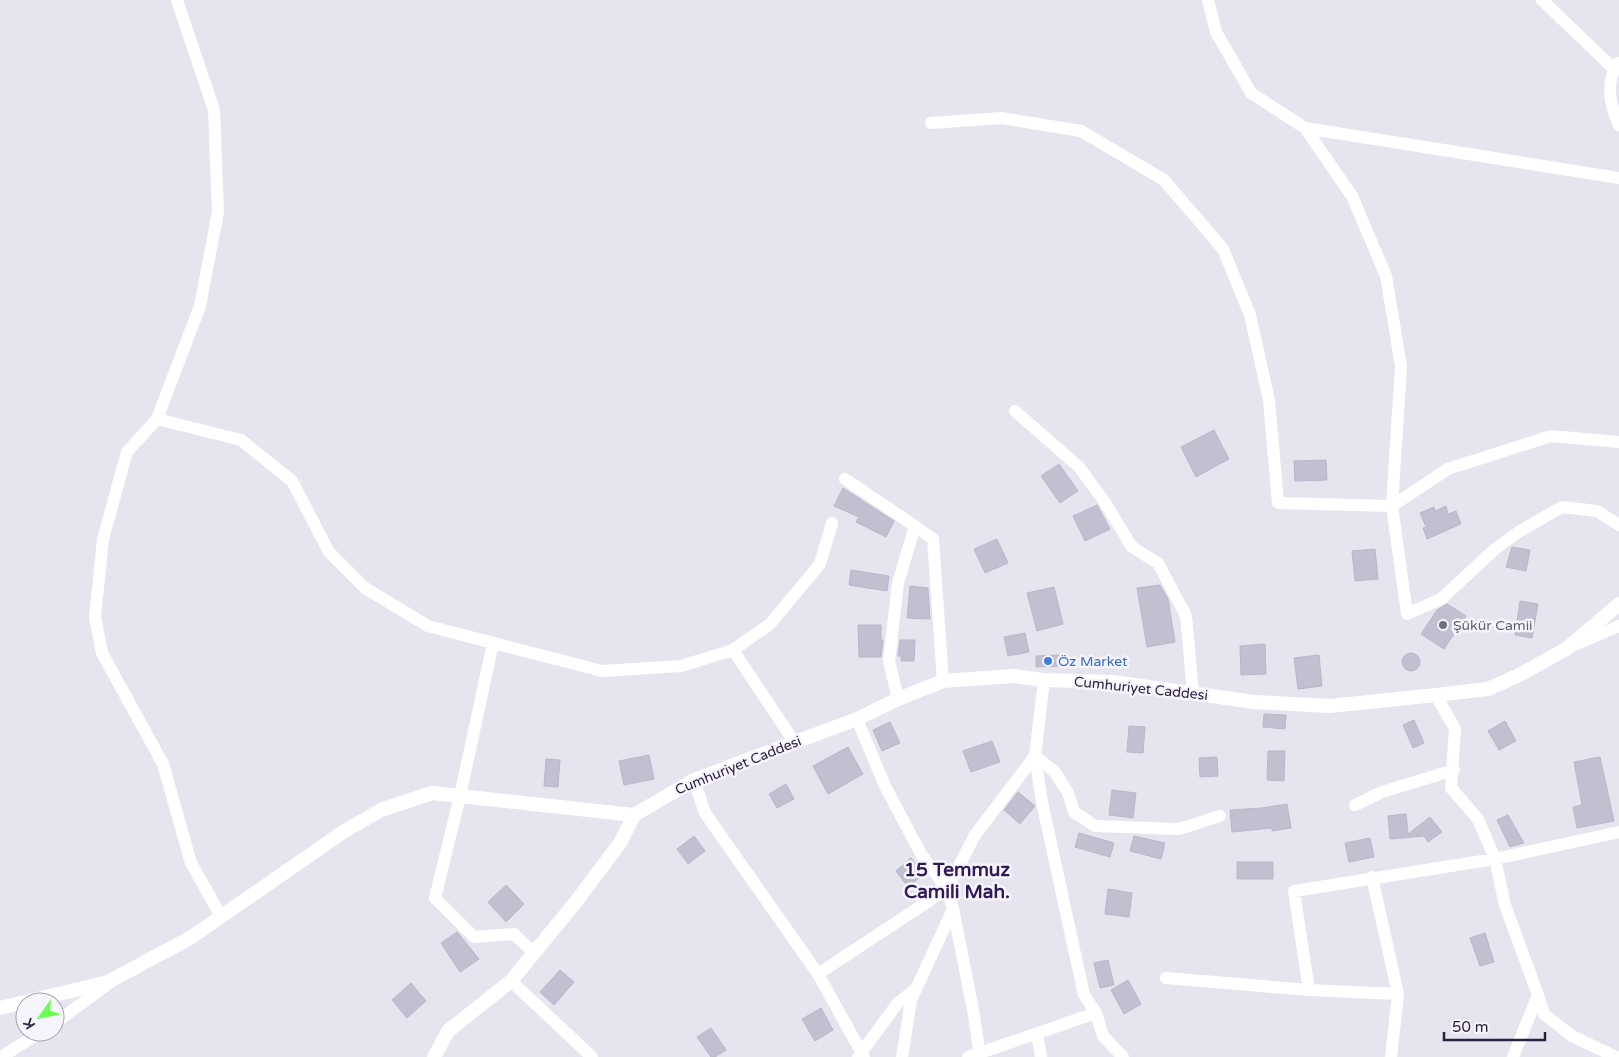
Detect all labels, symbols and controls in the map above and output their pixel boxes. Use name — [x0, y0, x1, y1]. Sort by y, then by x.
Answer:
place label: Şükür Camii — [1453, 617, 1533, 634]
marker: Şükür Camii — [1437, 619, 1449, 631]
place label: Öz Market — [1058, 653, 1128, 670]
marker: Öz Market — [1042, 655, 1054, 667]
street label: Cumhuriyet Caddesi — [1073, 673, 1209, 704]
street label: Cumhuriyet Caddesi — [673, 732, 804, 799]
district label: 15 Temmuz Camili Mah. — [904, 859, 1010, 903]
north arrow — [15, 992, 65, 1042]
scale bar — [1444, 1010, 1545, 1042]
text: K — [19, 1015, 39, 1032]
text: 50 m — [1452, 1018, 1489, 1036]

